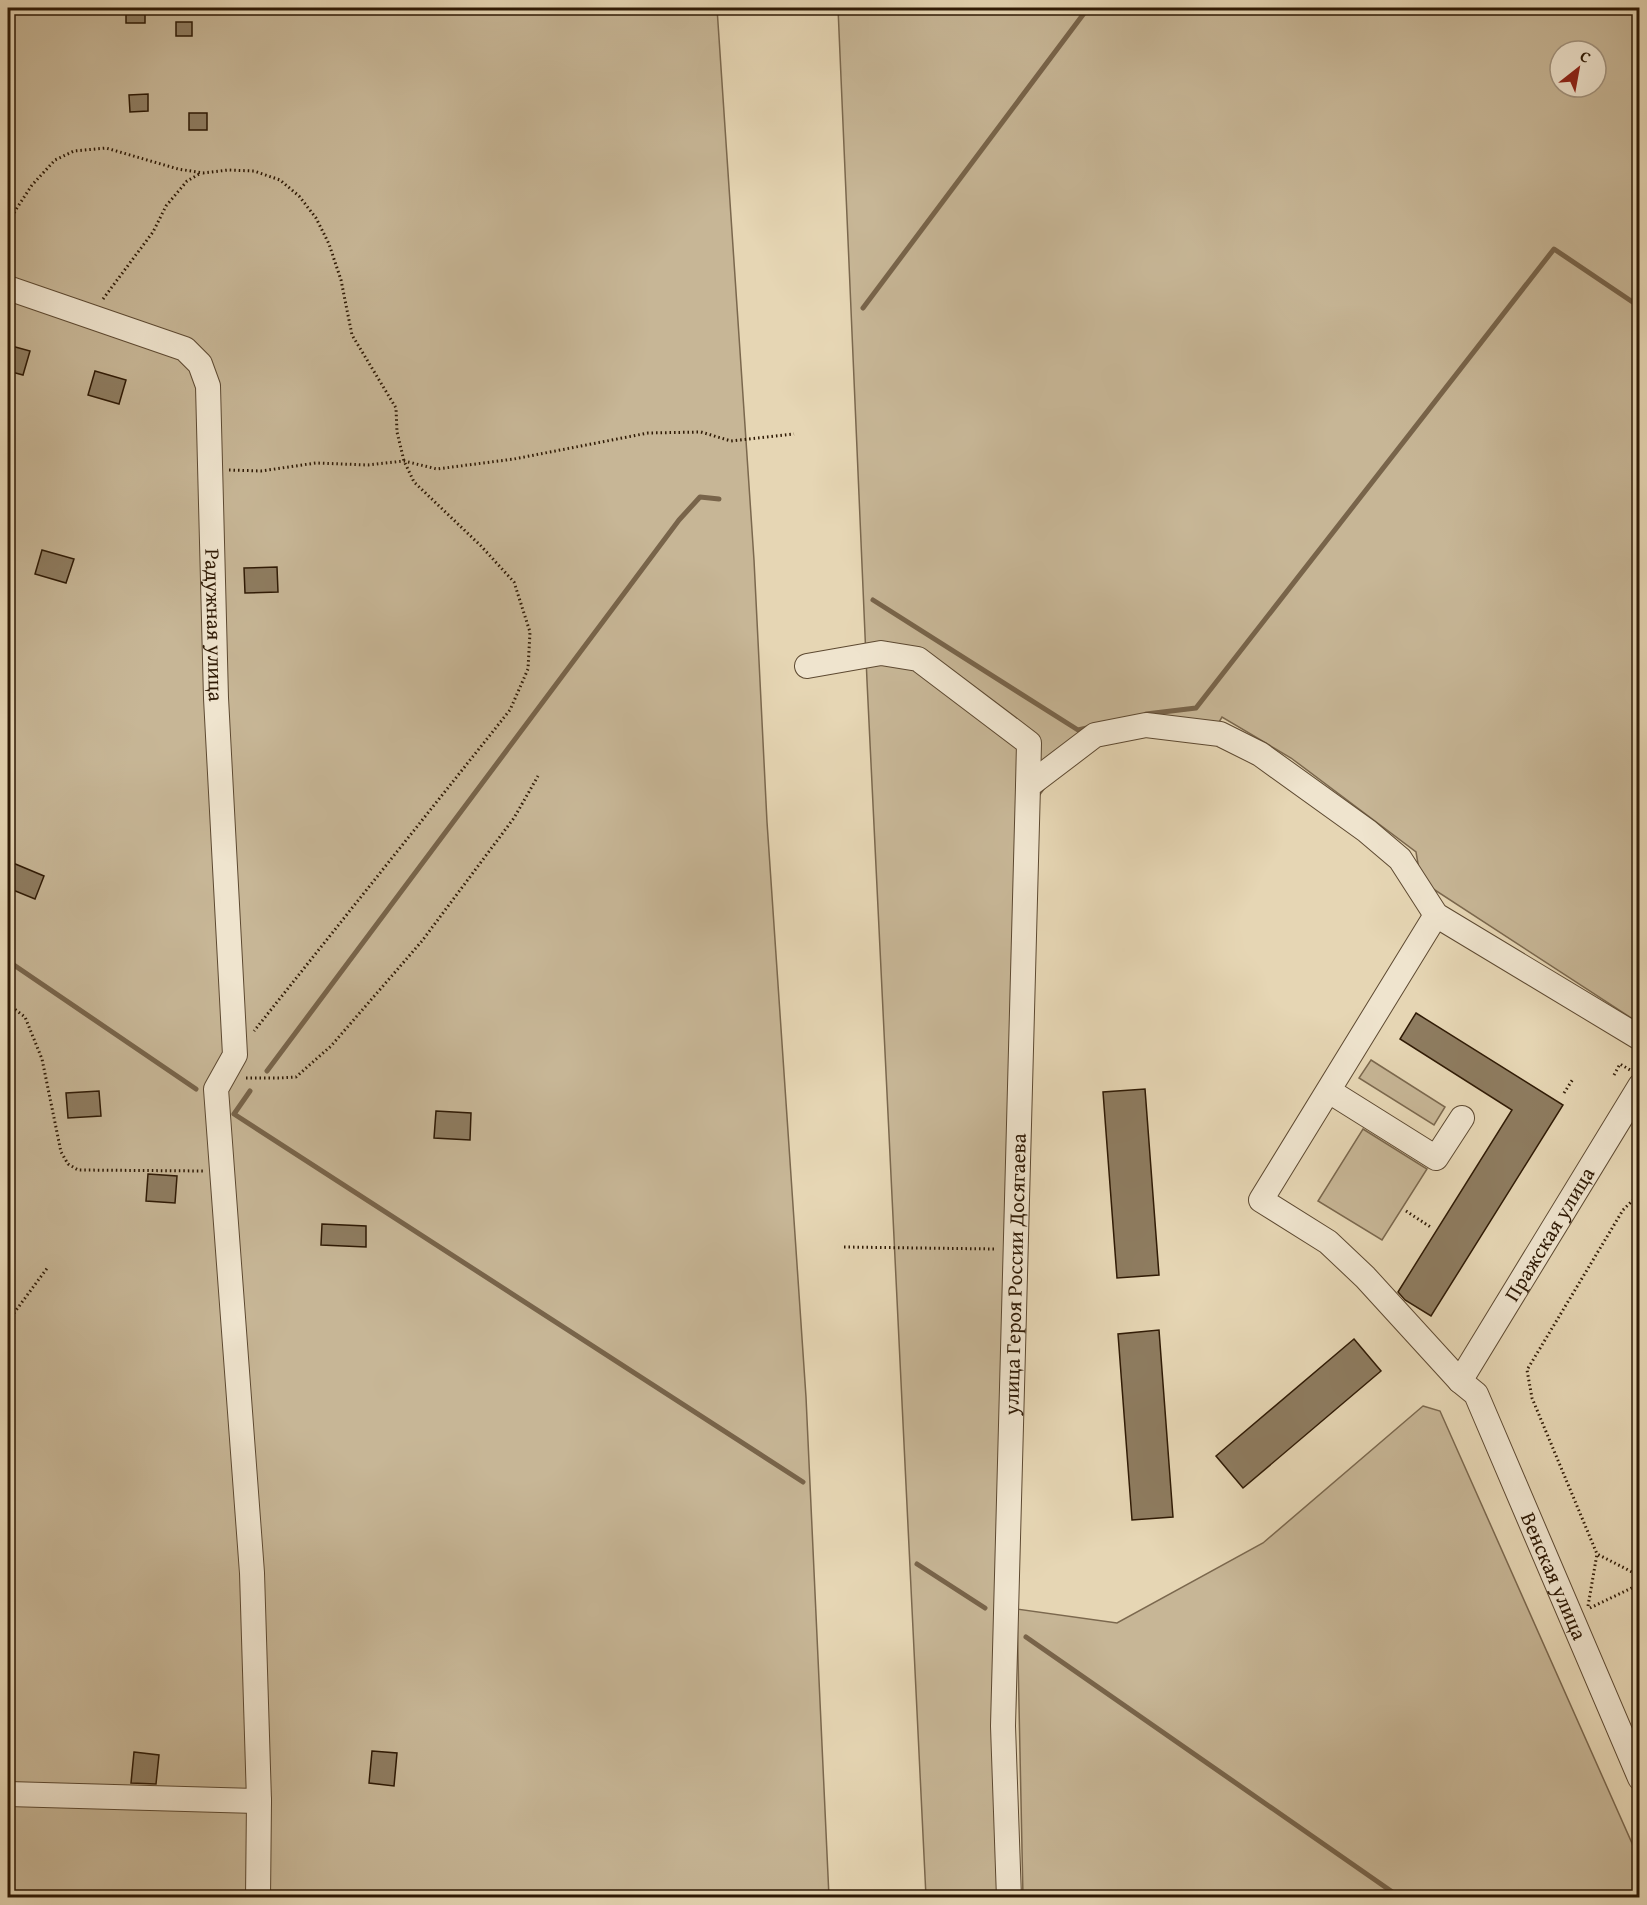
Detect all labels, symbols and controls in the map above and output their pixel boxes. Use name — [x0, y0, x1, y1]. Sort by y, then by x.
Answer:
north arrow — [1548, 39, 1608, 99]
text: С — [1576, 44, 1596, 69]
street label: Радужная улица — [197, 548, 232, 702]
street label: улица Героя России Досягаева — [995, 1133, 1034, 1417]
street label: Пражская улица — [1496, 1161, 1602, 1307]
street label: Венская улица — [1513, 1507, 1595, 1645]

